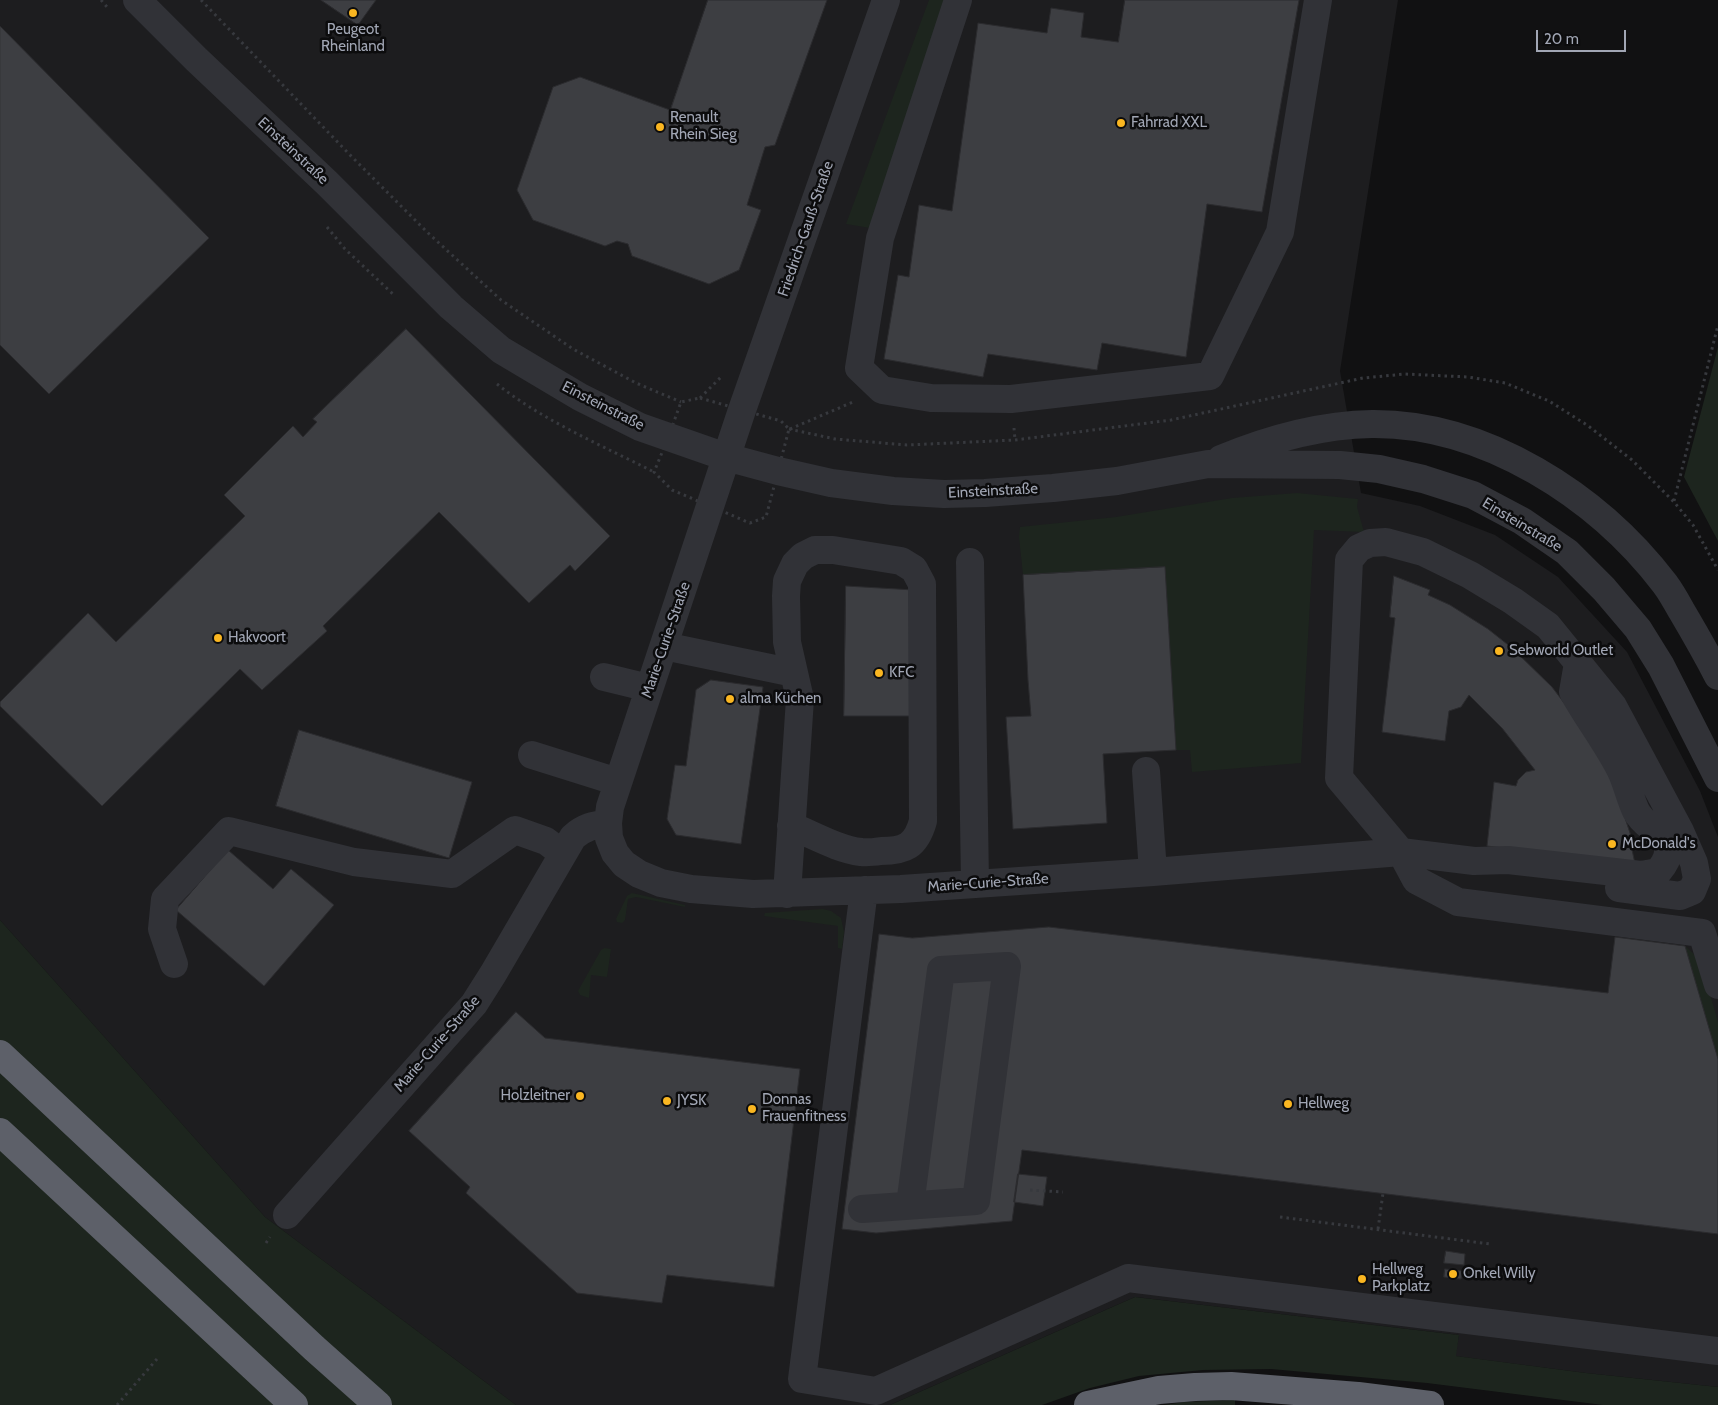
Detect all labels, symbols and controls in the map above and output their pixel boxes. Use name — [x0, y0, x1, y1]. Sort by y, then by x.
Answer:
marker: Peugeot Rheinland — [347, 7, 359, 19]
scale bar — [1538, 20, 1628, 52]
place label: Peugeot Rheinland — [321, 21, 385, 56]
text: 20 m — [1544, 30, 1579, 48]
place label: Renault Rhein Sieg — [670, 109, 737, 144]
street label: Einsteinstraße — [254, 114, 332, 188]
place label: Fahrrad XXL — [1131, 114, 1207, 132]
marker: Fahrrad XXL — [1115, 117, 1127, 129]
marker: Renault Rhein Sieg — [654, 121, 666, 133]
street label: Friedrich-Gauß-Straße — [774, 159, 838, 299]
street label: Einsteinstraße — [559, 378, 647, 434]
street label: Einsteinstraße — [948, 480, 1038, 502]
street label: Einsteinstraße — [1479, 494, 1565, 556]
street label: Marie-Curie-Straße — [638, 580, 694, 700]
place label: Hakvoort — [228, 629, 286, 647]
marker: Hakvoort — [212, 632, 224, 644]
place label: Sebworld Outlet — [1509, 642, 1613, 660]
marker: Sebworld Outlet — [1493, 645, 1505, 657]
place label: KFC — [889, 664, 914, 682]
marker: KFC — [873, 667, 885, 679]
place label: alma Küchen — [740, 690, 821, 708]
marker: alma Küchen — [724, 693, 736, 705]
place label: McDonald's — [1622, 835, 1696, 853]
marker: McDonald's — [1606, 838, 1618, 850]
street label: Marie-Curie-Straße — [927, 870, 1049, 896]
street label: Marie-Curie-Straße — [390, 992, 484, 1096]
place label: Holzleitner — [501, 1087, 570, 1105]
marker: Holzleitner — [574, 1090, 586, 1102]
place label: Donnas Frauenfitness — [762, 1091, 847, 1126]
place label: JYSK — [677, 1092, 707, 1110]
marker: JYSK — [661, 1095, 673, 1107]
place label: Hellweg — [1298, 1095, 1349, 1113]
marker: Hellweg — [1282, 1098, 1294, 1110]
marker: Donnas Frauenfitness — [746, 1103, 758, 1115]
place label: Hellweg Parkplatz — [1372, 1261, 1430, 1296]
place label: Onkel Willy — [1463, 1265, 1536, 1283]
marker: Onkel Willy — [1447, 1268, 1459, 1280]
marker: Hellweg Parkplatz — [1356, 1273, 1368, 1285]

